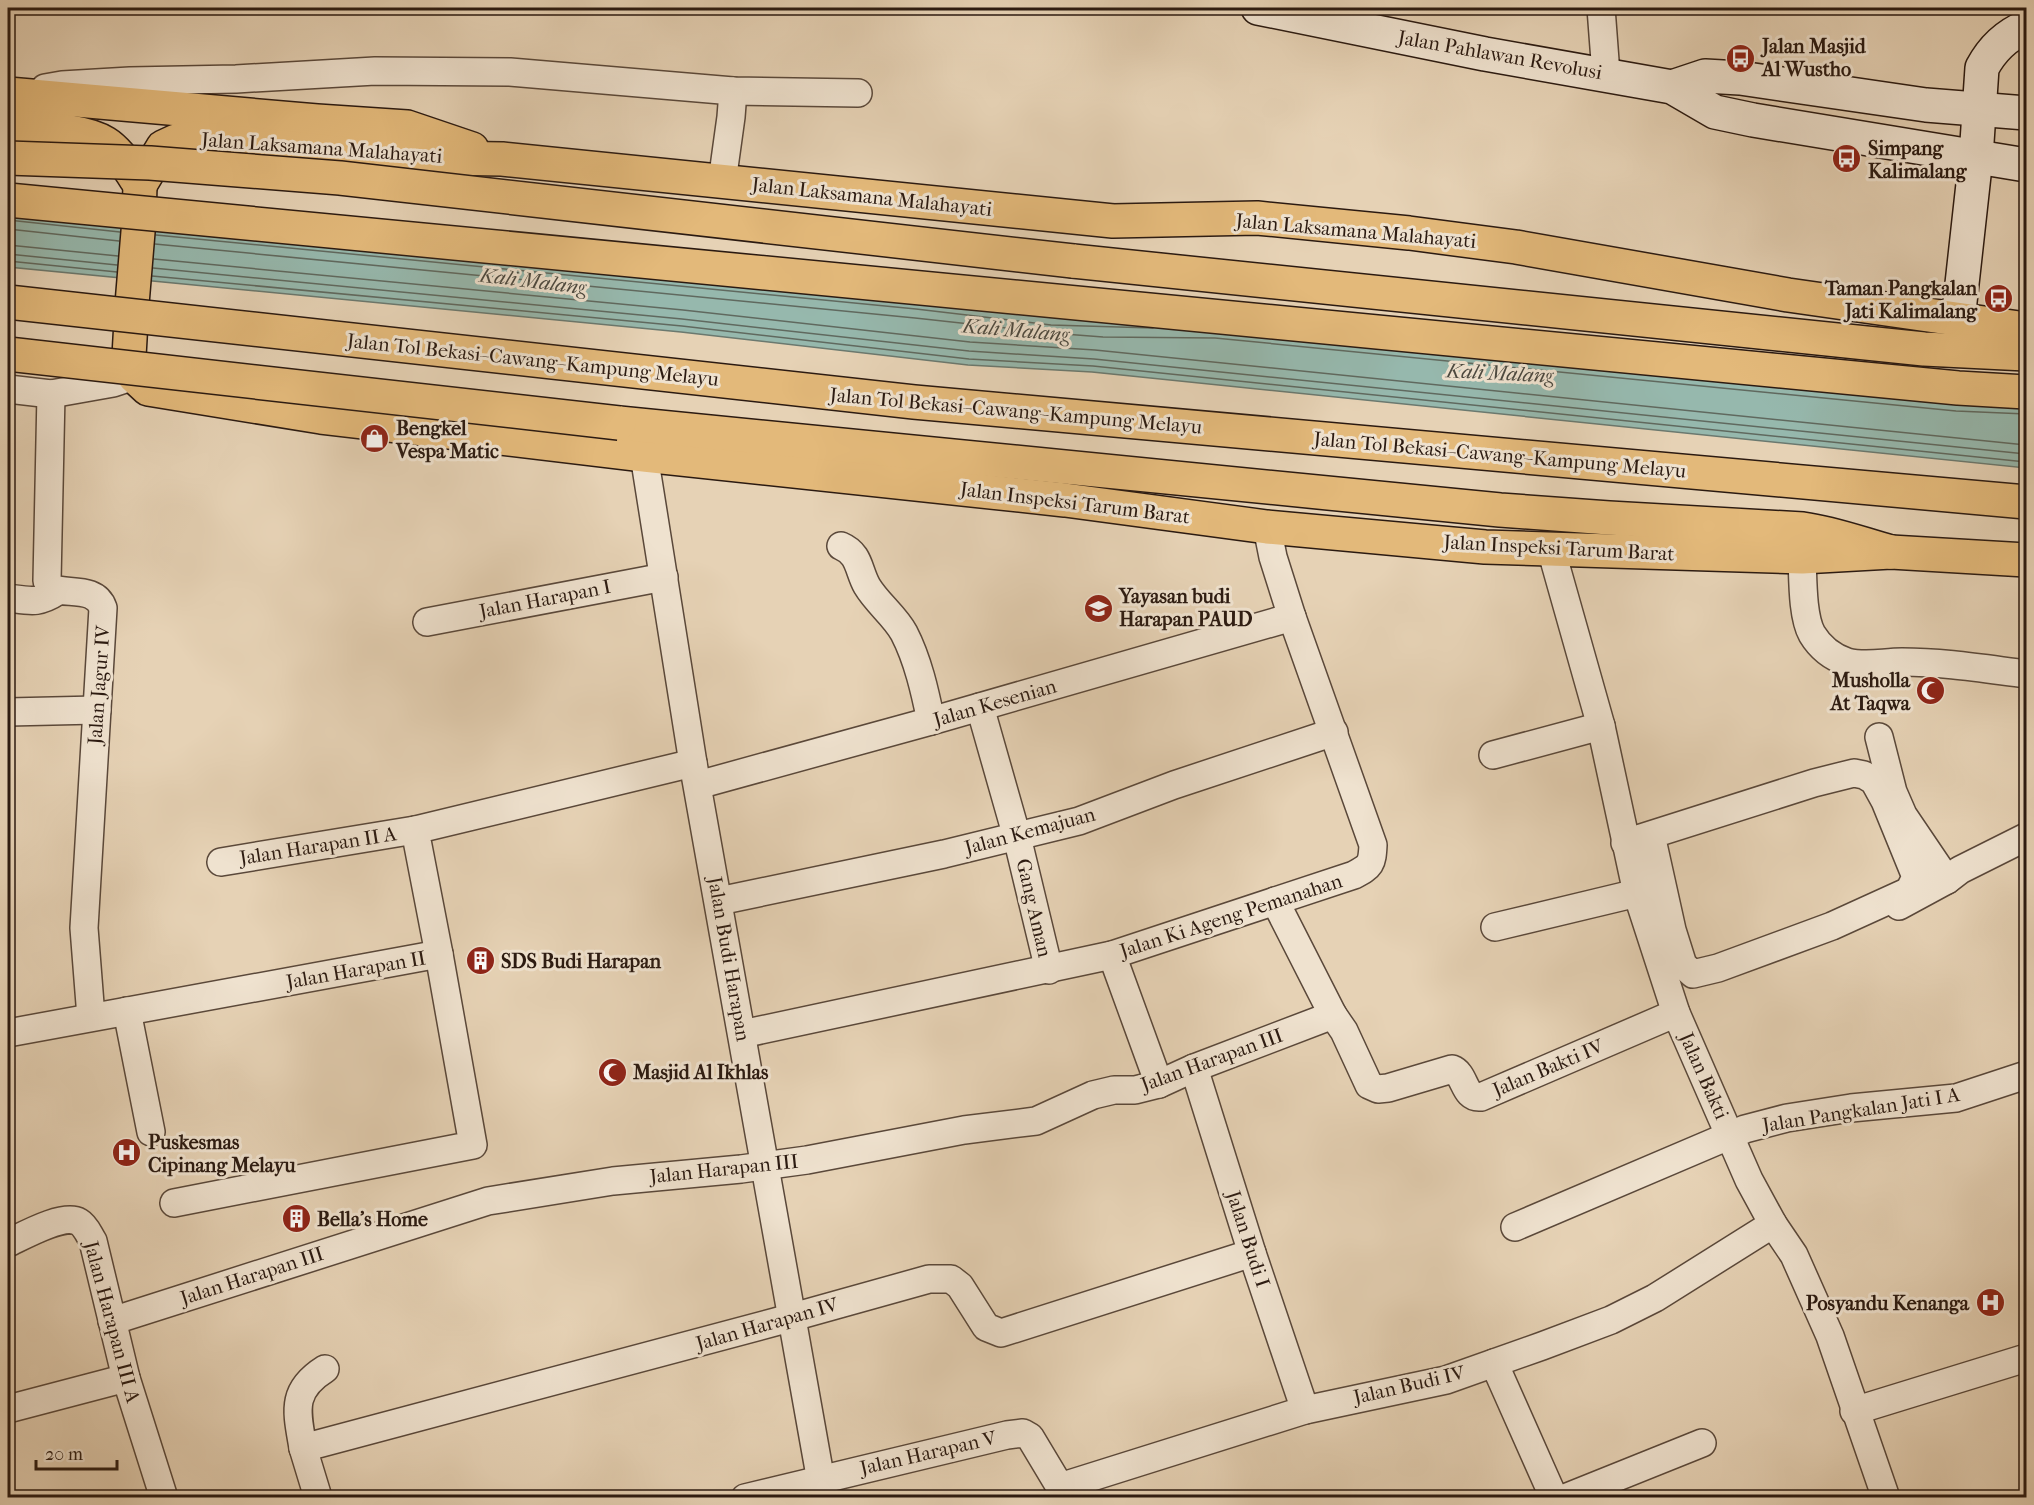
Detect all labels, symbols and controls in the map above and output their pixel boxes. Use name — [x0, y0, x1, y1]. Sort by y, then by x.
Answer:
street label: Jalan Pahlawan Revolusi — [1394, 25, 1604, 84]
place label: Jalan Masjid Al Wustho — [1760, 35, 1867, 81]
bus stop icon: Jalan Masjid Al Wustho — [1725, 42, 1757, 74]
street label: Jalan Laksamana Malahayati — [199, 128, 443, 168]
place label: Simpang Kalimalang — [1868, 137, 1968, 183]
bus stop icon: Simpang Kalimalang — [1831, 143, 1863, 175]
street label: Jalan Laksamana Malahayati — [749, 173, 993, 221]
street label: Jalan Laksamana Malahayati — [1233, 209, 1477, 253]
water label: Kali Malang — [476, 262, 589, 300]
place label: Taman Pangkalan Jati Kalimalang — [1824, 277, 1978, 323]
bus stop icon: Taman Pangkalan Jati Kalimalang — [1982, 283, 2014, 315]
water label: Kali Malang — [960, 313, 1071, 347]
street label: Jalan Tol Bekasi–Cawang–Kampung Melayu — [344, 329, 721, 391]
water label: Kali Malang — [1444, 358, 1555, 388]
street label: Jalan Tol Bekasi–Cawang–Kampung Melayu — [827, 383, 1204, 439]
place label: Bengkel Vespa Matic — [395, 417, 499, 463]
shop icon: Bengkel Vespa Matic — [359, 423, 391, 455]
street label: Jalan Tol Bekasi–Cawang–Kampung Melayu — [1311, 427, 1688, 483]
street label: Jalan Inspeksi Tarum Barat — [957, 477, 1191, 529]
street label: Jalan Inspeksi Tarum Barat — [1441, 530, 1675, 566]
street label: Jalan Harapan I — [475, 575, 613, 623]
place label: Yayasan budi Harapan PAUD — [1118, 585, 1252, 631]
school or university icon: Yayasan budi Harapan PAUD — [1082, 592, 1114, 624]
street label: Jalan Jagur IV — [83, 624, 115, 747]
place label: Musholla At Taqwa — [1828, 669, 1911, 715]
street label: Jalan Kesenian — [929, 674, 1059, 732]
mosque icon: Musholla At Taqwa — [1915, 675, 1947, 707]
street label: Jalan Kemajuan — [960, 802, 1098, 860]
street label: Jalan Harapan II A — [236, 822, 399, 870]
street label: Gang Aman — [1011, 856, 1057, 960]
street label: Jalan Ki Ageng Pemanahan — [1115, 869, 1345, 963]
street label: Jalan Budi Harapan — [703, 873, 755, 1044]
building icon: SDS Budi Harapan — [464, 945, 496, 977]
street label: Jalan Harapan II — [282, 946, 428, 994]
place label: SDS Budi Harapan — [501, 950, 661, 973]
street label: Jalan Harapan III — [1136, 1024, 1286, 1097]
street label: Jalan Bakti — [1674, 1027, 1733, 1123]
street label: Jalan Bakti IV — [1487, 1034, 1608, 1102]
mosque icon: Masjid Al Ikhlas — [596, 1056, 628, 1088]
place label: Masjid Al Ikhlas — [632, 1061, 769, 1084]
street label: Jalan Pangkalan Jati I A — [1759, 1083, 1962, 1137]
place label: Puskesmas Cipinang Melayu — [148, 1131, 296, 1177]
hospital icon: Puskesmas Cipinang Melayu — [111, 1137, 143, 1169]
street label: Jalan Harapan III — [647, 1150, 800, 1188]
street label: Jalan Budi I — [1221, 1186, 1274, 1290]
building icon: Bella's Home — [280, 1203, 312, 1235]
place label: Bella's Home — [317, 1208, 428, 1231]
street label: Jalan Harapan III A — [79, 1237, 145, 1406]
street label: Jalan Harapan III — [176, 1242, 327, 1311]
hospital icon: Posyandu Kenanga — [1974, 1287, 2006, 1319]
street label: Jalan Harapan IV — [691, 1292, 842, 1356]
place label: Posyandu Kenanga — [1806, 1292, 1970, 1315]
street label: Jalan Budi IV — [1349, 1361, 1468, 1409]
street label: Jalan Harapan V — [856, 1426, 999, 1480]
scale bar — [36, 1433, 117, 1471]
text: 20 m — [45, 1444, 83, 1465]

